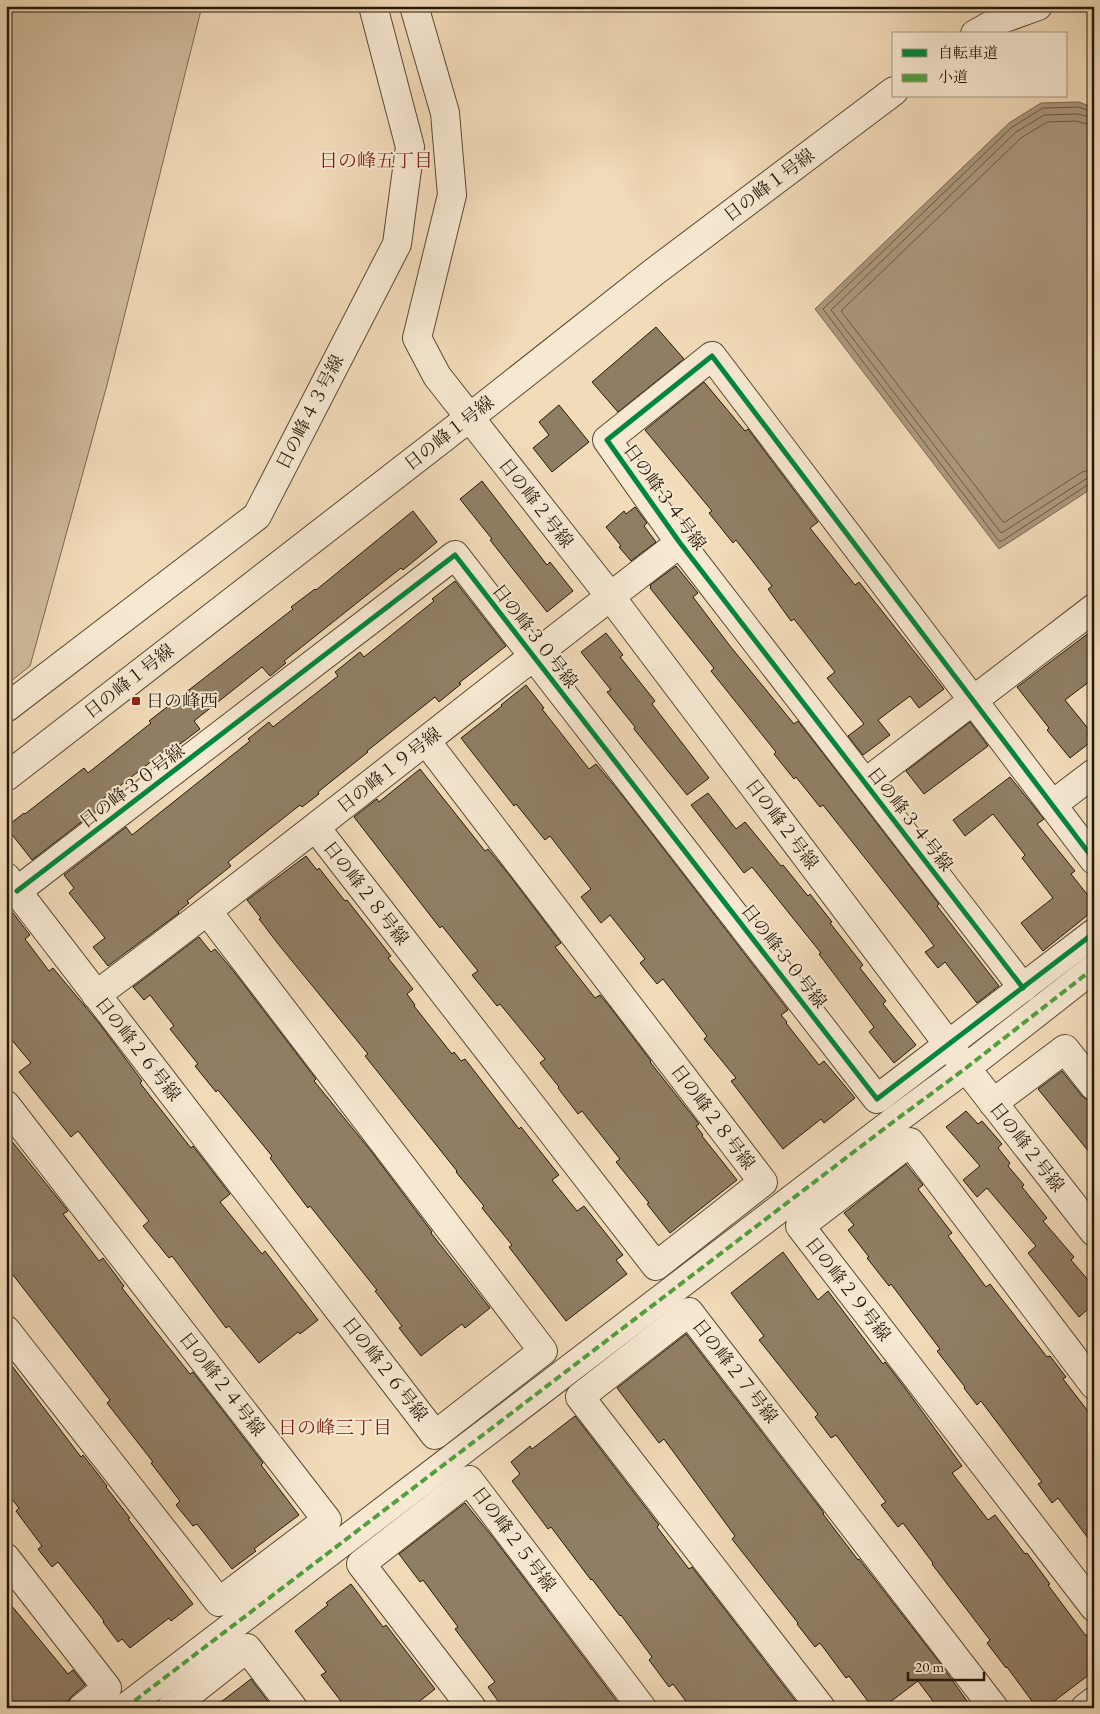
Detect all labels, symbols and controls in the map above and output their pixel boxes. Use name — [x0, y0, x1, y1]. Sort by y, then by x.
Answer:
legend — [892, 32, 1068, 98]
text: 自転車道 — [938, 43, 998, 62]
text: 小道 — [938, 67, 968, 86]
street label: 日の峰１号線 — [719, 143, 819, 226]
district label: 日の峰五丁目 — [319, 148, 433, 173]
street label: 日の峰４３号線 — [271, 350, 348, 473]
street label: 日の峰１号線 — [399, 390, 498, 475]
street label: 日の峰３４号線 — [619, 439, 712, 554]
street label: 日の峰２号線 — [494, 453, 579, 552]
street label: 日の峰３０号線 — [488, 579, 583, 692]
street label: 日の峰１号線 — [79, 638, 178, 723]
place label: 日の峰西 — [146, 689, 218, 712]
marker: 日の峰西 — [130, 695, 142, 707]
street label: 日の峰１９号線 — [332, 722, 445, 817]
street label: 日の峰３０号線 — [74, 739, 189, 833]
street label: 日の峰３４号線 — [863, 762, 958, 875]
street label: 日の峰２号線 — [741, 774, 824, 874]
street label: 日の峰２８号線 — [319, 836, 414, 949]
street label: 日の峰３０号線 — [737, 899, 832, 1012]
street label: 日の峰２６号線 — [91, 992, 186, 1105]
street label: 日の峰２８号線 — [666, 1059, 760, 1174]
street label: 日の峰２号線 — [985, 1097, 1070, 1196]
street label: 日の峰２９号線 — [801, 1232, 896, 1345]
street label: 日の峰２６号線 — [338, 1312, 433, 1425]
street label: 日の峰２７号線 — [688, 1314, 783, 1427]
street label: 日の峰２４号線 — [175, 1327, 270, 1440]
district label: 日の峰三丁目 — [278, 1415, 392, 1440]
street label: 日の峰２５号線 — [467, 1481, 561, 1596]
scale bar — [908, 1649, 984, 1681]
text: 20 m — [915, 1657, 944, 1676]

